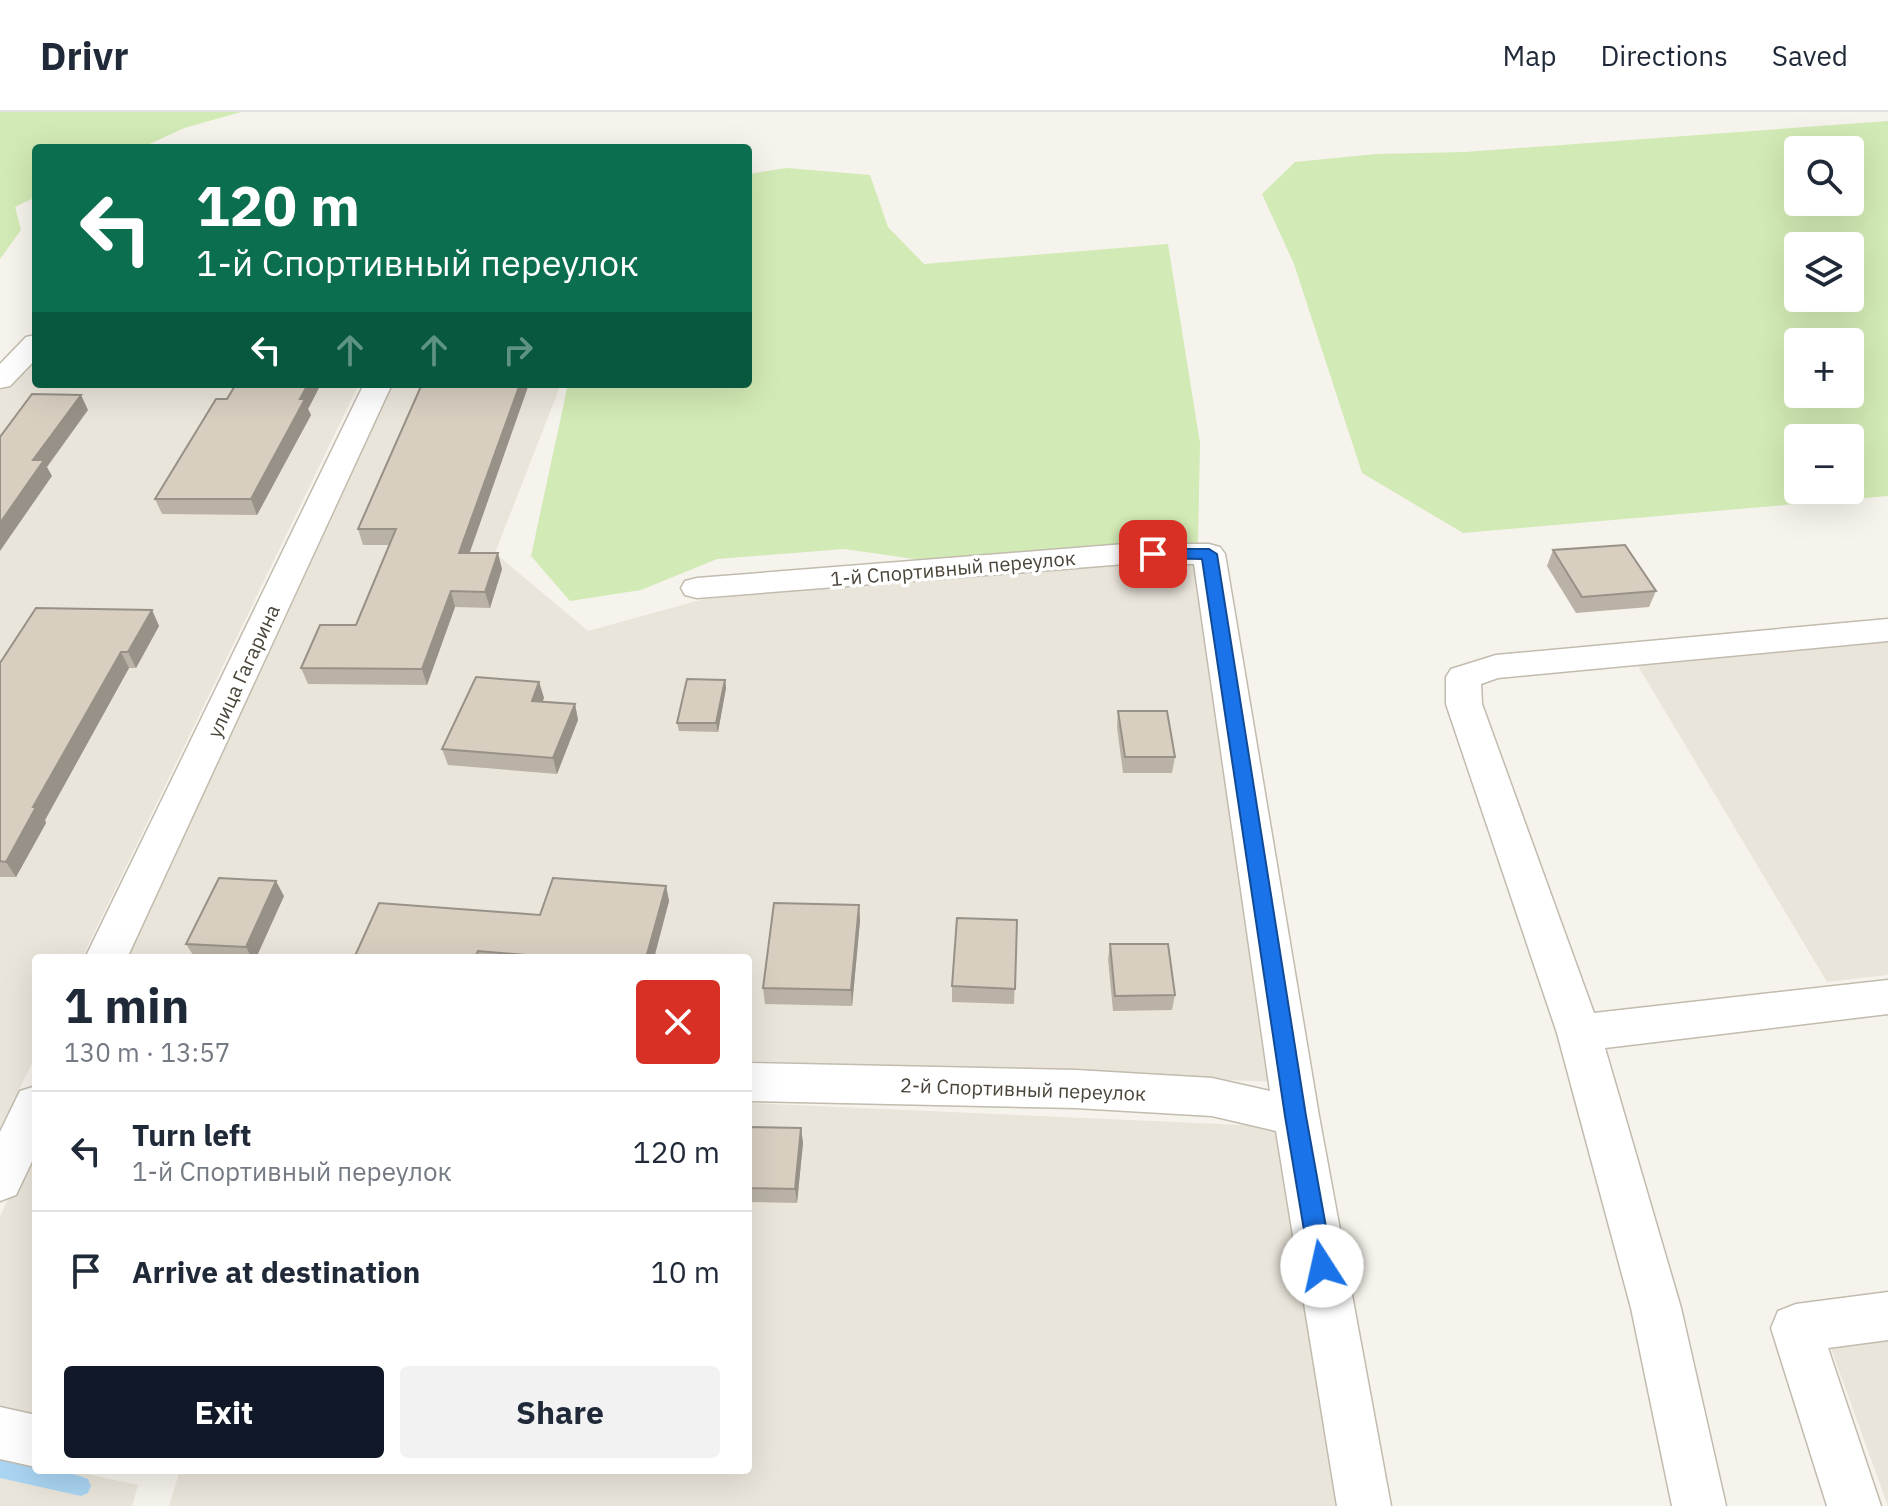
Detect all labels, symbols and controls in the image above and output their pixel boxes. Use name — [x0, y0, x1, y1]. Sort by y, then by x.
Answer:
text: Drivr — [40, 31, 129, 80]
text: Map — [1502, 37, 1556, 74]
text: Directions — [1600, 37, 1728, 74]
text: Saved — [1772, 37, 1848, 74]
map controls — [1784, 136, 1864, 504]
button: search — [1784, 136, 1864, 216]
text: 120 m — [196, 169, 360, 241]
icon: left — [64, 176, 168, 280]
button: layers — [1784, 232, 1864, 312]
text: 1-й Спортивный переулок — [196, 239, 639, 286]
icon: left — [244, 328, 288, 372]
icon: ahead — [328, 328, 372, 372]
icon: ahead — [412, 328, 456, 372]
icon: right — [496, 328, 540, 372]
button: + — [1784, 328, 1864, 408]
button: − — [1784, 424, 1864, 504]
pin — [1119, 520, 1187, 588]
icon: arrive — [1131, 532, 1175, 576]
street label: 1-й Спортивный переулок — [829, 544, 1077, 592]
street label: улица Гагарина — [200, 600, 286, 742]
text: 1 min — [64, 974, 189, 1036]
button: close — [636, 980, 720, 1064]
text: 130 m · 13:57 — [64, 1035, 230, 1069]
street label: 2-й Спортивный переулок — [900, 1071, 1146, 1107]
text: Turn left — [132, 1115, 251, 1154]
icon: left — [64, 1129, 108, 1173]
text: 120 m — [633, 1132, 720, 1171]
text: 1-й Спортивный переулок — [132, 1154, 452, 1188]
position arrow — [1280, 1224, 1364, 1308]
icon: arrive — [64, 1249, 108, 1293]
text: Arrive at destination — [132, 1252, 420, 1291]
text: 10 m — [651, 1252, 720, 1291]
button: Exit — [64, 1366, 384, 1458]
button: Share — [400, 1366, 720, 1458]

